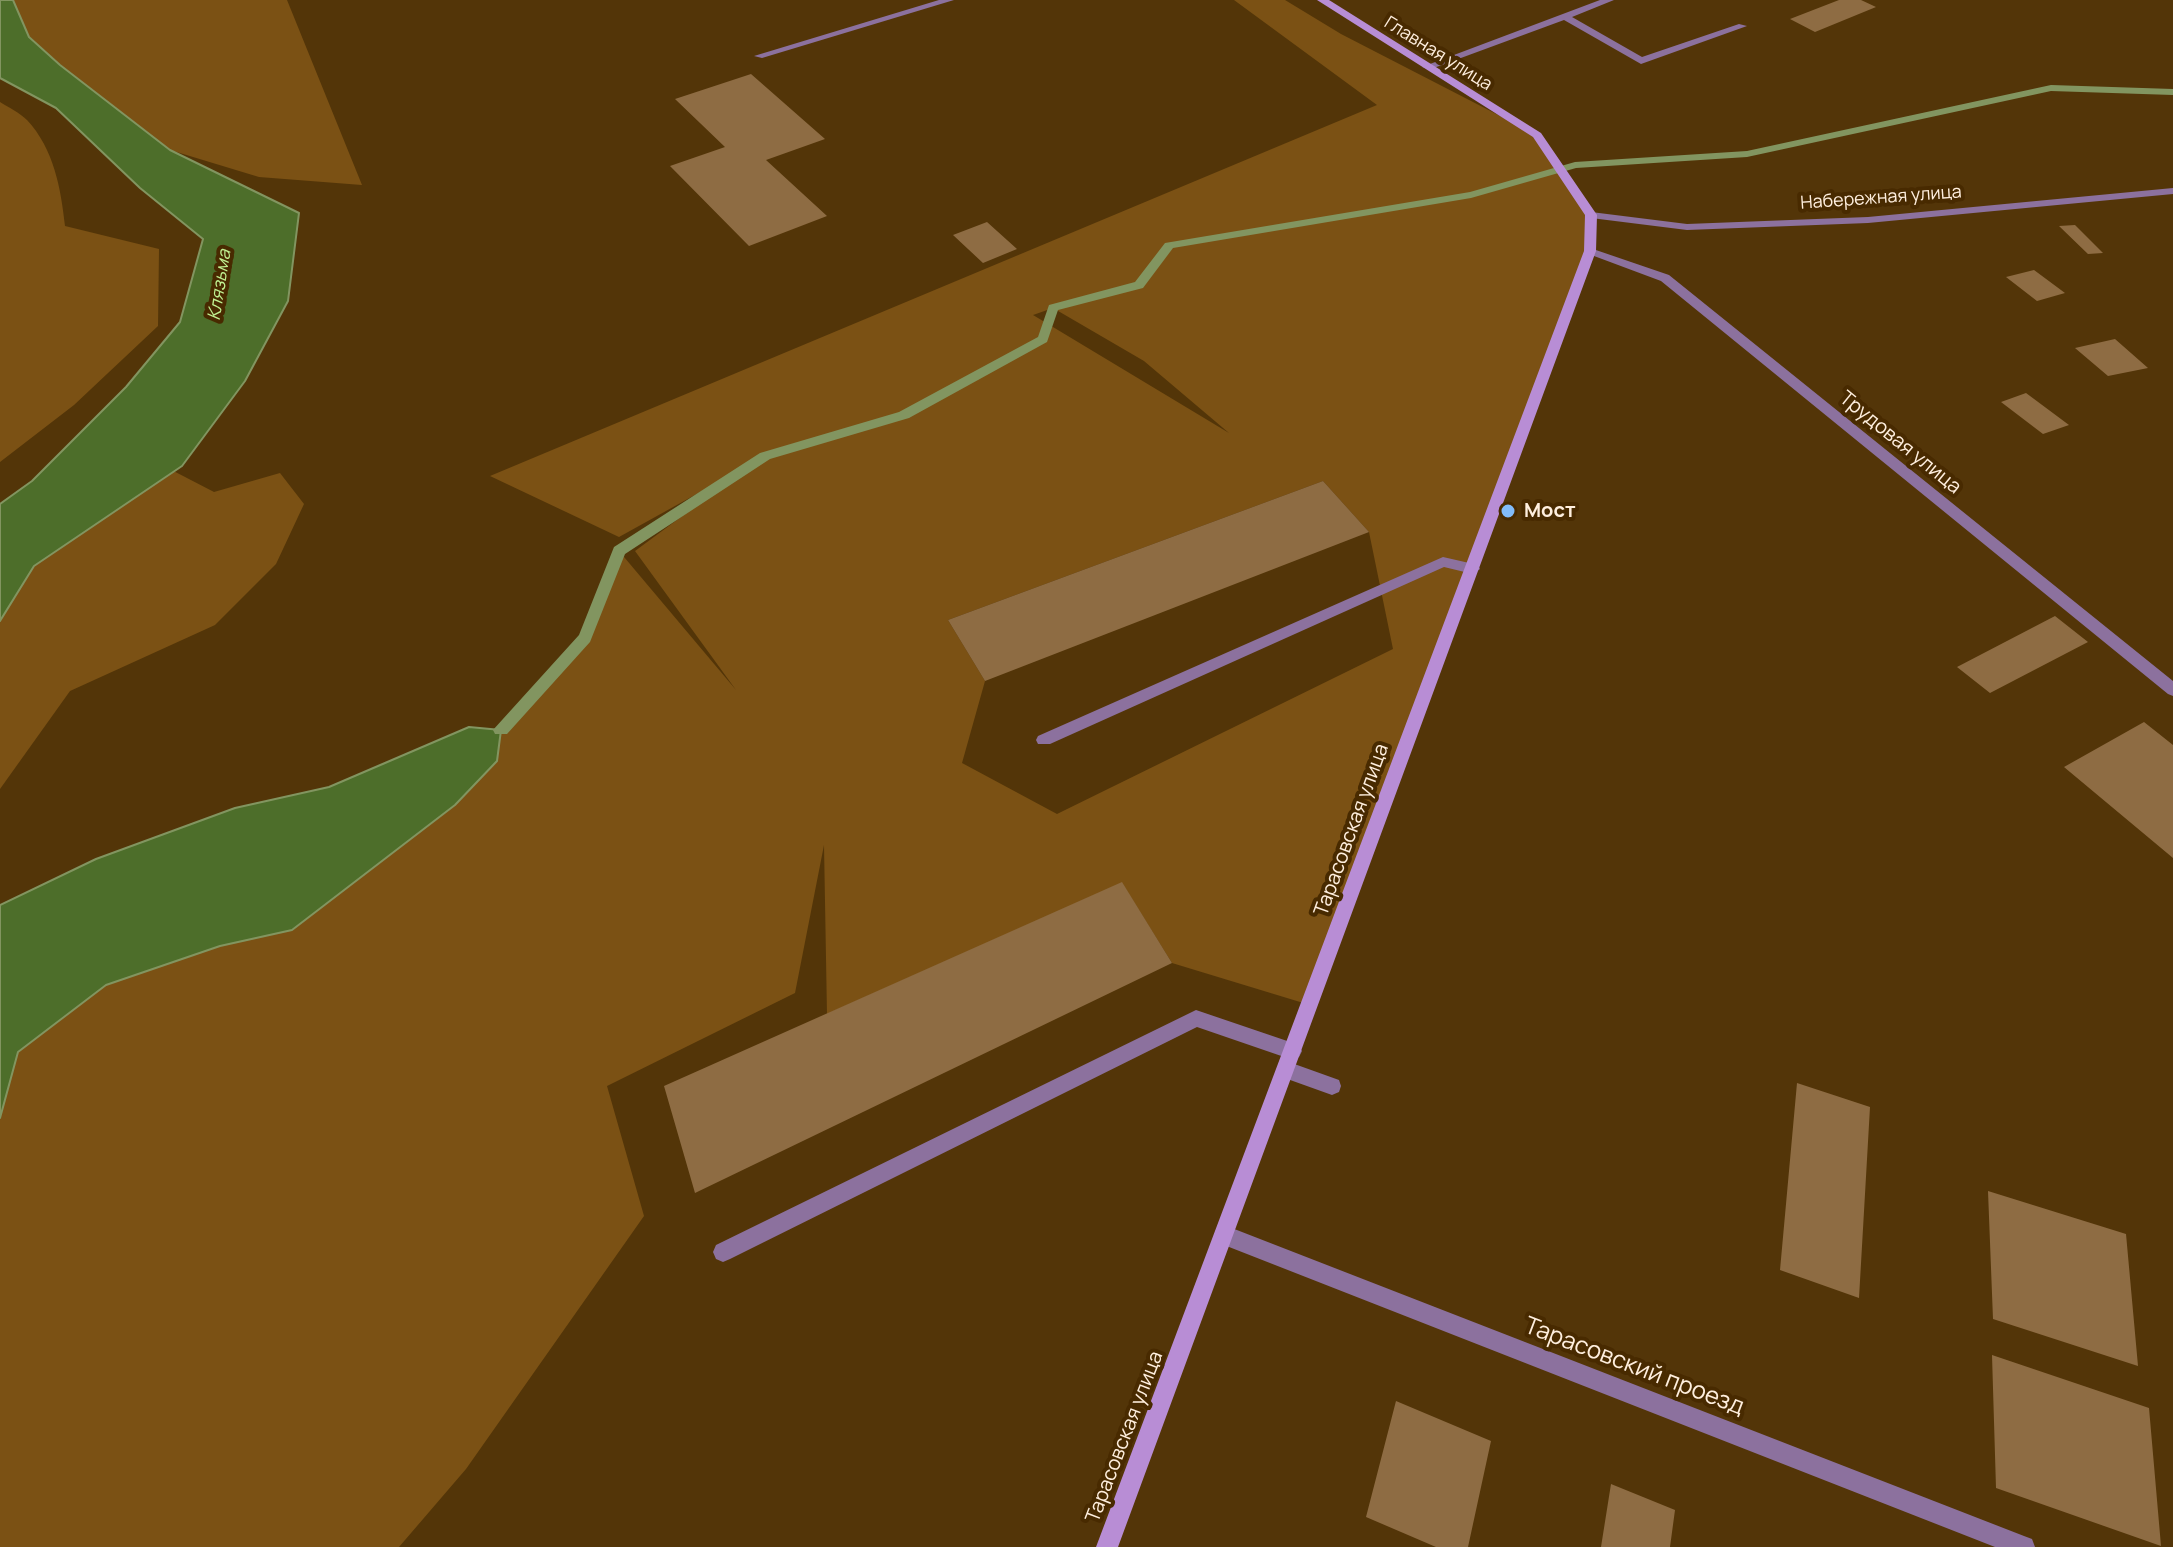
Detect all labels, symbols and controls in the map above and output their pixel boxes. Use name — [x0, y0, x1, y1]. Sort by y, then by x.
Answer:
street label: Главная улица — [1380, 12, 1496, 96]
street label: Набережная улица — [1800, 182, 1962, 214]
water label: Клязьма — [204, 248, 236, 322]
street label: Трудовая улица — [1834, 387, 1966, 499]
place label: Мост — [1524, 499, 1576, 523]
marker: Мост — [1499, 502, 1517, 520]
street label: Тарасовская улица — [1310, 741, 1394, 919]
street label: Тарасовский проезд — [1520, 1312, 1748, 1422]
street label: Тарасовская улица — [1081, 1348, 1169, 1526]

